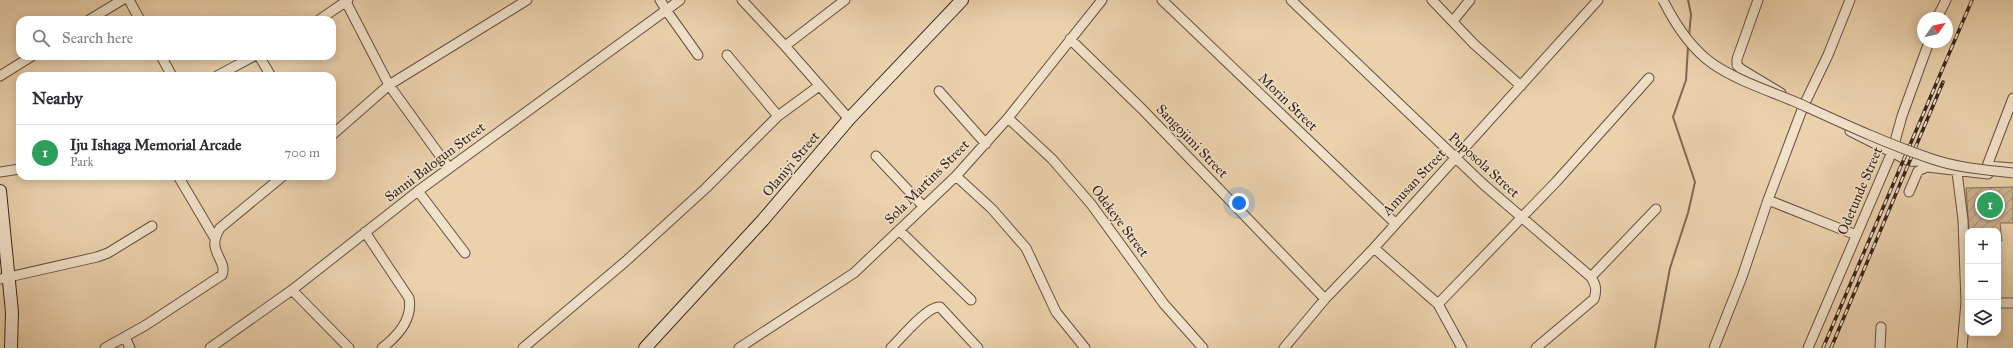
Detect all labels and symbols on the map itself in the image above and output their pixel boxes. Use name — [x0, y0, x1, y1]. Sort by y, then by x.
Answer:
north arrow — [1917, 12, 1953, 48]
street label: Morin Street — [1255, 70, 1321, 134]
street label: Sangojimi Street — [1153, 101, 1231, 181]
street label: Sanni Balogun Street — [381, 119, 489, 205]
street label: Olaniyi Street — [759, 128, 823, 200]
street label: Puposola Street — [1445, 129, 1523, 201]
street label: Sola Martins Street — [881, 136, 973, 228]
street label: Odetunde Street — [1834, 144, 1886, 238]
street label: Amusan Street — [1378, 145, 1449, 220]
street label: Odekeye Street — [1087, 182, 1153, 260]
pin: 1 — [1977, 190, 2003, 220]
your location — [1229, 193, 1249, 213]

